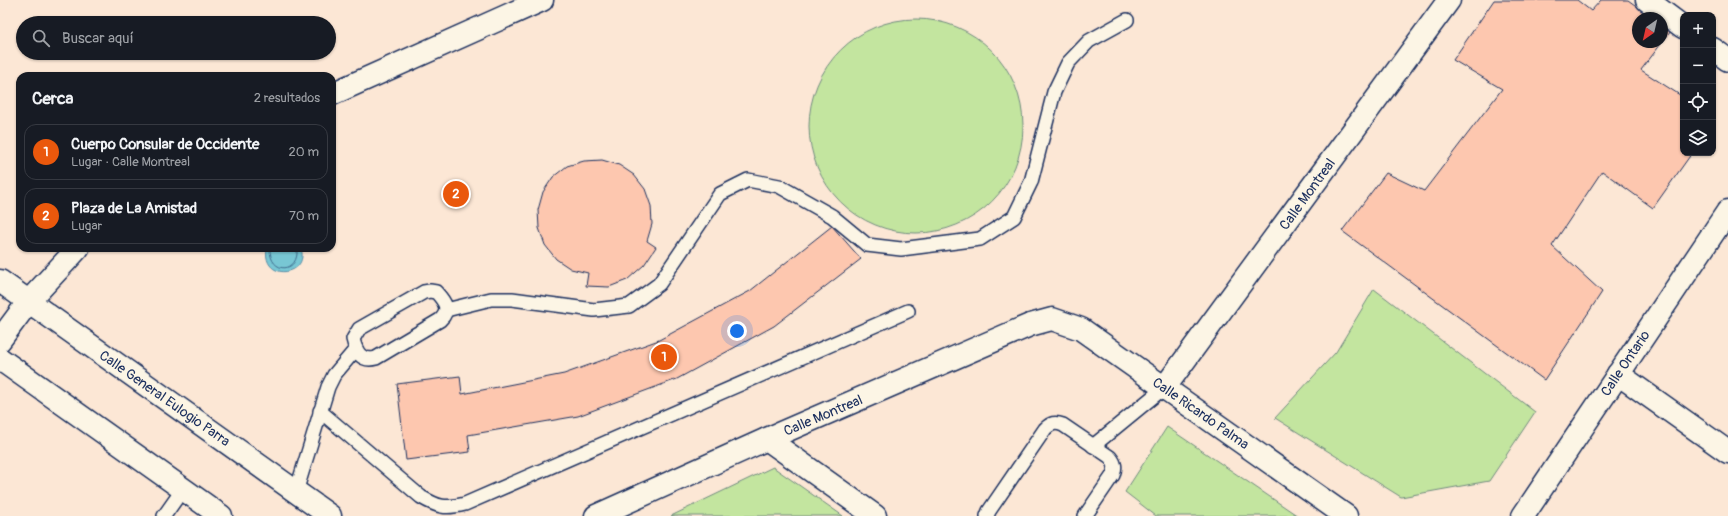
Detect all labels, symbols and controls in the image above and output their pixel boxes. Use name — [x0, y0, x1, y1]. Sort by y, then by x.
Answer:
north arrow — [1632, 12, 1668, 48]
map controls — [1680, 12, 1716, 156]
button: + — [1680, 12, 1716, 48]
search box — [16, 16, 336, 60]
icon: search — [30, 27, 52, 49]
text: Buscar aquí — [62, 29, 134, 48]
button: − — [1680, 48, 1716, 84]
button: locate — [1680, 84, 1716, 120]
text: Cerca — [32, 88, 73, 109]
text: 2 resultados — [254, 90, 320, 106]
button: layers — [1680, 120, 1716, 156]
text: Cuerpo Consular de Occidente — [71, 135, 259, 154]
text: 1 — [43, 144, 49, 160]
text: 20 m — [288, 144, 319, 160]
text: Lugar · Calle Montreal — [71, 154, 190, 170]
street label: Calle Montreal — [1276, 155, 1339, 233]
pin: 2 — [443, 179, 469, 209]
text: Plaza de La Amistad — [71, 199, 197, 218]
text: 2 — [42, 208, 50, 224]
text: 70 m — [289, 208, 319, 224]
text: Lugar — [71, 218, 102, 234]
your location — [727, 321, 747, 341]
street label: Calle Ontario — [1597, 327, 1654, 399]
pin: 1 — [651, 342, 677, 372]
street label: Calle General Eulogio Parra — [96, 347, 233, 450]
street label: Calle Ricardo Palma — [1149, 374, 1252, 453]
street label: Calle Montreal — [781, 391, 865, 440]

